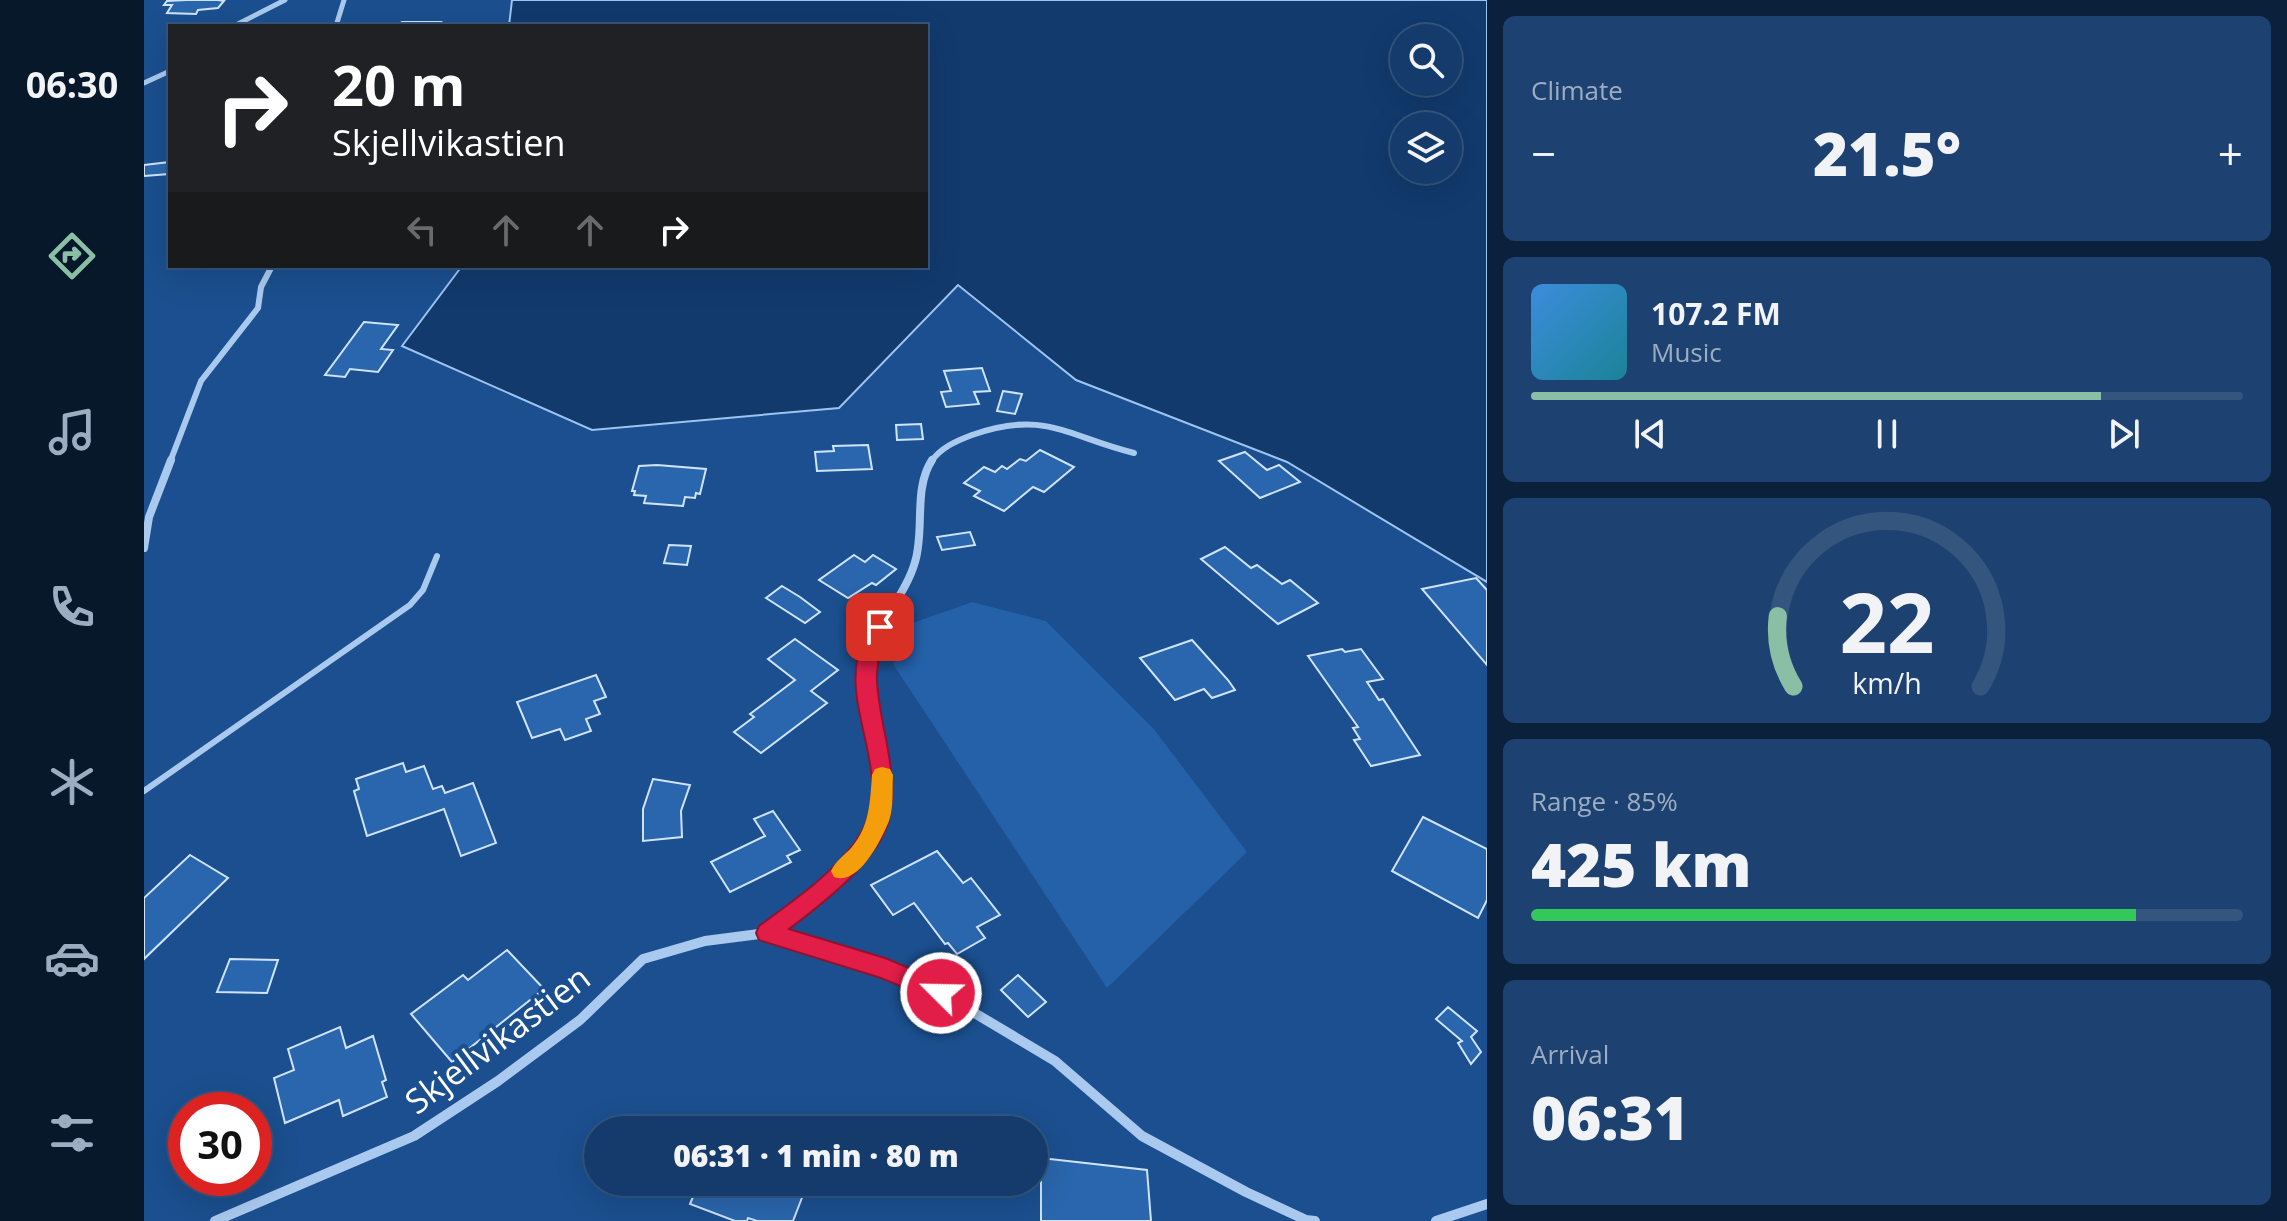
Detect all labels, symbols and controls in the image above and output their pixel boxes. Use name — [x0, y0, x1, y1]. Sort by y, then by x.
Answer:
map controls — [1390, 24, 1462, 184]
button: search — [1390, 24, 1462, 96]
text: 20 m — [332, 46, 466, 122]
icon: right — [200, 56, 304, 160]
text: 06:30 — [26, 60, 118, 109]
text: Climate — [1531, 72, 1623, 108]
button: layers — [1390, 112, 1462, 184]
text: 21.5° — [1813, 112, 1961, 194]
text: Skjellvikastien — [332, 118, 566, 167]
text: − — [1531, 123, 1556, 183]
text: + — [2218, 123, 2243, 183]
icon: left — [400, 208, 444, 252]
icon: ahead — [484, 208, 528, 252]
icon: ahead — [568, 208, 612, 252]
icon: right — [652, 208, 696, 252]
icon: directions — [44, 228, 100, 284]
text: 107.2 FM — [1651, 293, 1781, 334]
text: Music — [1651, 334, 1722, 370]
icon: music — [44, 404, 100, 460]
icon: previous — [1628, 412, 1672, 456]
icon: pause — [1865, 412, 1909, 456]
icon: next — [2102, 412, 2146, 456]
text: 22 — [1839, 563, 1935, 676]
icon: phone — [44, 579, 100, 635]
pin — [846, 593, 914, 661]
icon: arrive — [858, 605, 902, 649]
text: km/h — [1852, 663, 1922, 702]
icon: climate — [44, 754, 100, 810]
text: Range · 85% — [1531, 783, 1678, 819]
text: 425 km — [1531, 823, 1752, 905]
icon: car — [44, 930, 100, 986]
position arrow — [899, 951, 983, 1035]
street label: Skjellvikastien — [395, 954, 599, 1124]
text: Arrival — [1531, 1036, 1609, 1072]
text: 06:31 — [1531, 1076, 1689, 1158]
speed limit sign: 30 — [168, 1092, 272, 1196]
icon: filters — [44, 1105, 100, 1161]
text: 06:31 · 1 min · 80 m — [673, 1135, 959, 1176]

